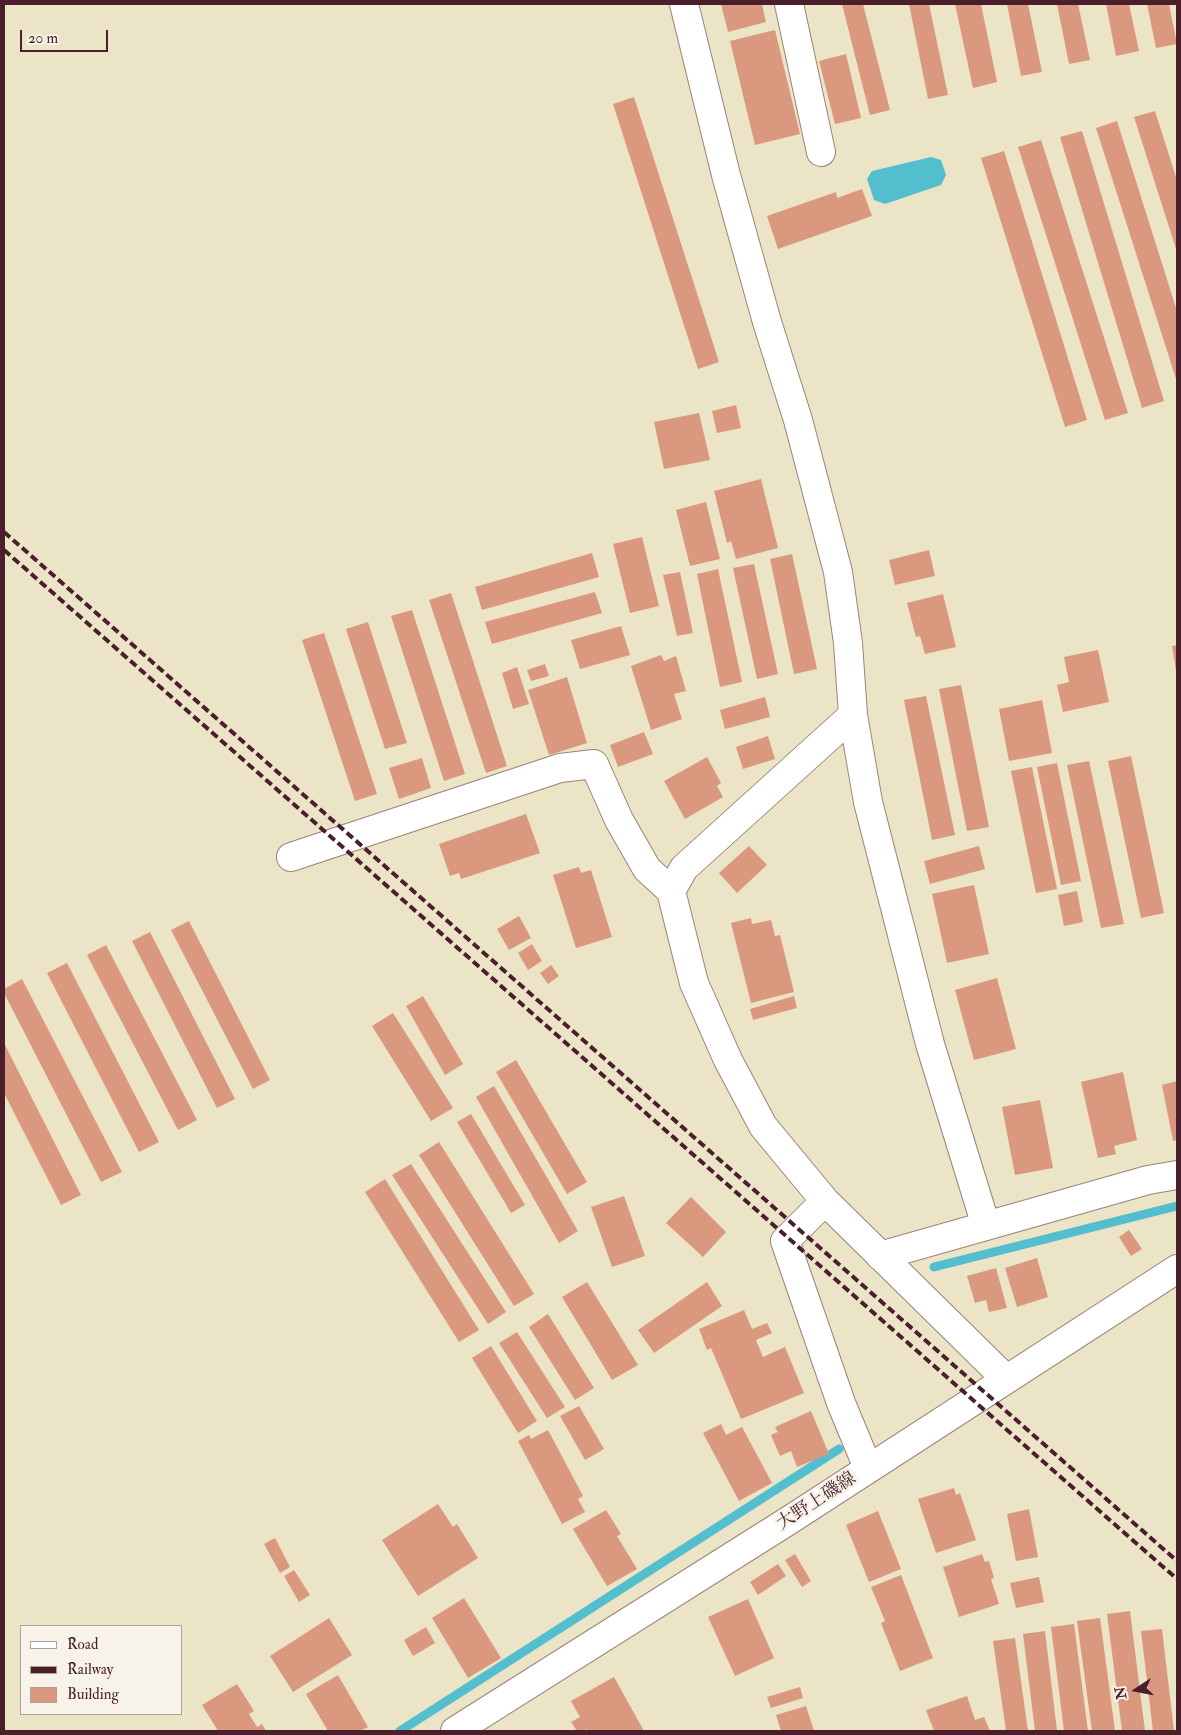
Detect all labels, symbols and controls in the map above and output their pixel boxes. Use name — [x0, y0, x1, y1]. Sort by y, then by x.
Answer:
scale bar — [22, 20, 110, 52]
text: 20 m — [28, 29, 58, 48]
street label: 大野上磯線 — [773, 1468, 861, 1536]
legend — [20, 1625, 182, 1715]
text: Road — [67, 1635, 98, 1654]
text: Railway — [67, 1660, 113, 1679]
north arrow — [1111, 1665, 1161, 1715]
text: Building — [67, 1685, 119, 1704]
text: N — [1111, 1685, 1130, 1701]

